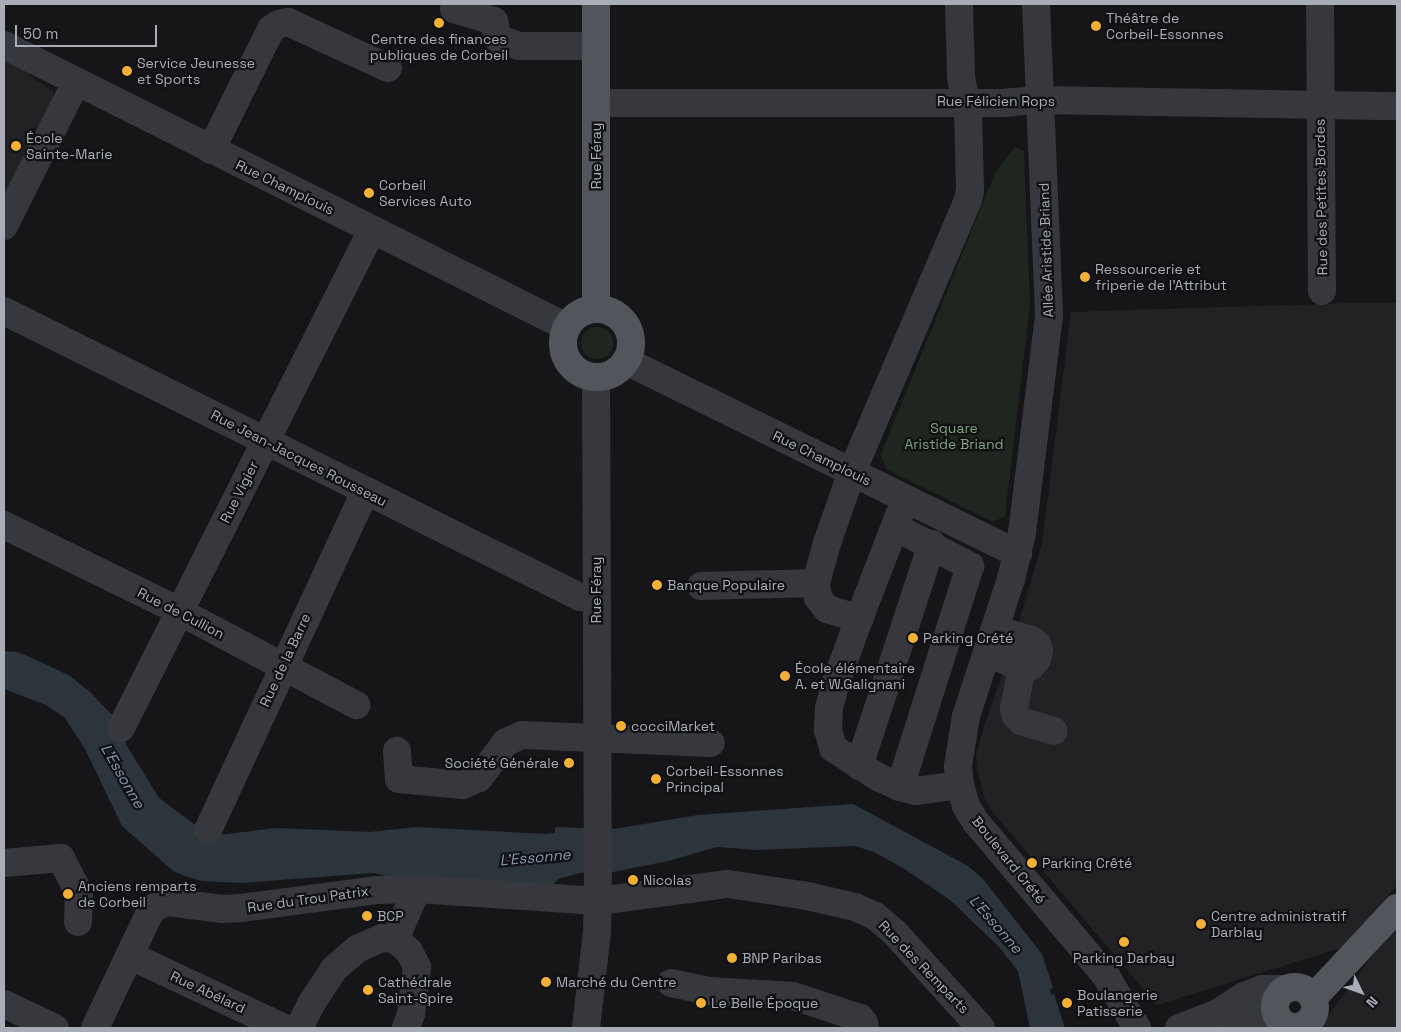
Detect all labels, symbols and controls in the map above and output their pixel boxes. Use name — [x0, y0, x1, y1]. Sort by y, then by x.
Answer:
place label: Théâtre de Corbeil-Essonnes — [1106, 10, 1224, 42]
scale bar — [18, 15, 160, 47]
marker: Centre des finances publiques de Corbeil — [433, 17, 445, 29]
marker: Théâtre de Corbeil-Essonnes — [1090, 20, 1102, 32]
text: 50 m — [23, 24, 58, 43]
place label: Centre des finances publiques de Corbeil — [370, 31, 508, 64]
place label: Service Jeunesse et Sports — [137, 55, 255, 88]
marker: Service Jeunesse et Sports — [121, 65, 133, 77]
street label: Rue Félicien Rops — [937, 93, 1055, 109]
street label: Rue des Petites Bordes — [1311, 119, 1331, 275]
street label: Rue Féray — [588, 123, 604, 189]
place label: École Sainte-Marie — [26, 130, 112, 162]
marker: École Sainte-Marie — [10, 140, 22, 152]
street label: Rue Champlouis — [233, 156, 337, 218]
place label: Corbeil Services Auto — [379, 177, 472, 210]
street label: Allée Aristide Briand — [1035, 182, 1057, 318]
marker: Corbeil Services Auto — [363, 187, 375, 199]
place label: Ressourcerie et friperie de l'Attribut — [1095, 261, 1227, 294]
marker: Ressourcerie et friperie de l'Attribut — [1079, 271, 1091, 283]
street label: Rue Jean-Jacques Rousseau — [208, 406, 390, 510]
park label: Square Aristide Briand — [904, 420, 1004, 452]
street label: Rue Champlouis — [770, 427, 874, 489]
street label: Rue Vigier — [216, 458, 262, 526]
street label: Rue Féray — [588, 557, 604, 623]
place label: Banque Populaire — [667, 577, 785, 593]
marker: Banque Populaire — [651, 579, 663, 591]
street label: Rue de Cullion — [135, 584, 227, 642]
street label: Rue de la Barre — [256, 611, 314, 709]
place label: Parking Crété — [923, 630, 1013, 646]
marker: Parking Crété — [907, 632, 919, 644]
place label: École élémentaire A. et W.Galignani — [795, 660, 915, 692]
marker: École élémentaire A. et W.Galignani — [779, 670, 791, 682]
place label: cocciMarket — [631, 718, 715, 734]
marker: cocciMarket — [615, 720, 627, 732]
water label: L'Essonne — [97, 741, 149, 811]
place label: Société Générale — [445, 755, 559, 771]
marker: Société Générale — [563, 757, 575, 769]
place label: Corbeil-Essonnes Principal — [666, 763, 784, 796]
marker: Corbeil-Essonnes Principal — [650, 773, 662, 785]
street label: Boulevard Crété — [969, 813, 1049, 907]
water label: L'Essonne — [499, 845, 571, 869]
place label: Parking Crêté — [1042, 855, 1132, 871]
marker: Parking Crêté — [1026, 857, 1038, 869]
place label: Nicolas — [643, 872, 692, 888]
marker: Nicolas — [627, 874, 639, 886]
place label: Anciens remparts de Corbeil — [78, 878, 197, 910]
street label: Rue du Trou Patrix — [246, 882, 370, 916]
marker: Anciens remparts de Corbeil — [62, 888, 74, 900]
water label: L'Essonne — [966, 891, 1026, 957]
place label: BCP — [377, 908, 404, 924]
place label: Centre administratif Darblay — [1211, 908, 1347, 940]
marker: BCP — [361, 910, 373, 922]
street label: Rue des Remparts — [875, 917, 973, 1017]
marker: Centre administratif Darblay — [1195, 918, 1207, 930]
marker: Parking Darbay — [1118, 936, 1130, 948]
place label: BNP Paribas — [742, 950, 822, 966]
place label: Parking Darbay — [1073, 950, 1175, 966]
marker: BNP Paribas — [726, 952, 738, 964]
street label: Rue Abélard — [168, 967, 248, 1017]
north arrow — [1336, 967, 1386, 1017]
place label: Cathédrale Saint-Spire — [378, 974, 453, 1006]
place label: Marché du Centre — [556, 974, 677, 990]
marker: Marché du Centre — [540, 976, 552, 988]
marker: Cathédrale Saint-Spire — [362, 984, 374, 996]
place label: Boulangerie Patisserie — [1077, 987, 1158, 1020]
text: N — [1362, 993, 1382, 1012]
place label: Le Belle Époque — [711, 995, 818, 1011]
marker: Le Belle Époque — [695, 997, 707, 1009]
marker: Boulangerie Patisserie — [1061, 997, 1073, 1009]

